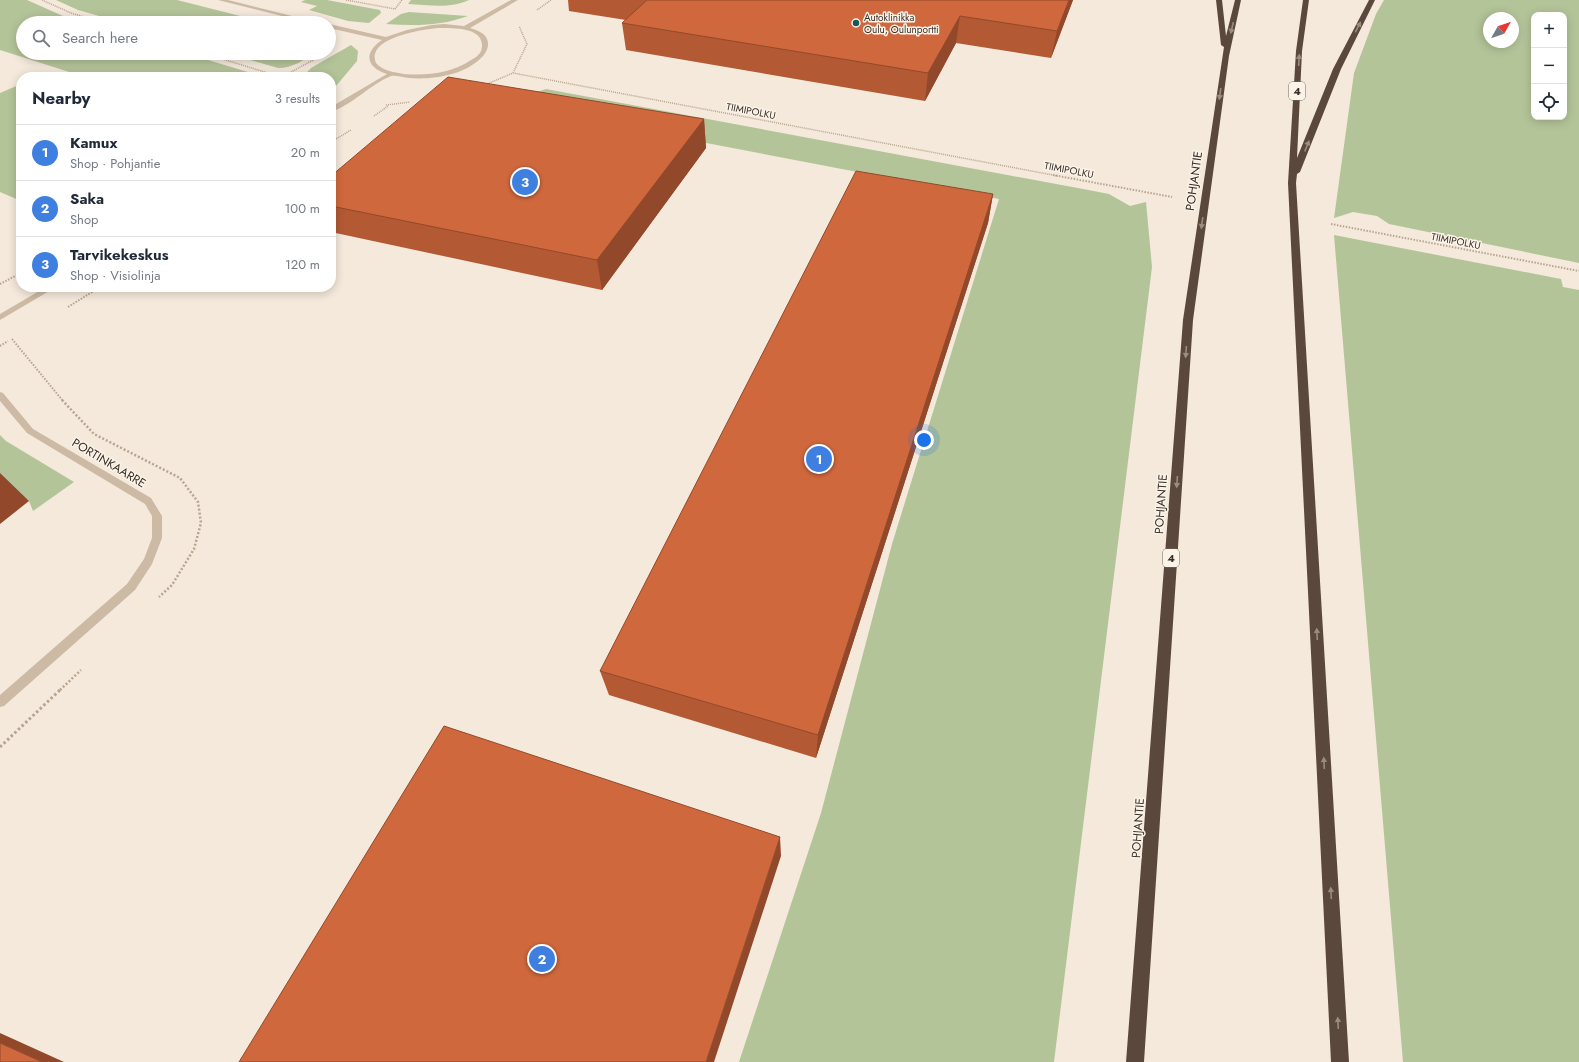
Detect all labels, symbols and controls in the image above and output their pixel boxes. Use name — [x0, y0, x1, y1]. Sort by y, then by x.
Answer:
place label: Autoklinikka Oulu, Oulunportti — [864, 10, 939, 37]
north arrow — [1483, 12, 1519, 48]
map controls — [1531, 12, 1567, 120]
button: + — [1531, 12, 1567, 48]
search box — [16, 16, 336, 60]
marker: Autoklinikka Oulu, Oulunportti — [851, 18, 861, 28]
one-way arrow — [1355, 21, 1361, 33]
one-way arrow — [1228, 22, 1234, 34]
icon: search — [30, 27, 52, 49]
text: Search here — [62, 27, 138, 49]
button: − — [1531, 48, 1567, 84]
one-way arrow — [1295, 54, 1302, 66]
road number: 4 — [1289, 82, 1305, 100]
button: locate — [1531, 84, 1567, 120]
text: Nearby — [32, 86, 90, 110]
one-way arrow — [1217, 88, 1223, 100]
text: 3 results — [275, 89, 320, 108]
street label: TIIMIPOLKU — [725, 99, 777, 123]
text: Kamux — [70, 132, 117, 154]
one-way arrow — [1304, 140, 1310, 152]
text: 1 — [42, 143, 48, 162]
text: 20 m — [291, 143, 320, 162]
street label: POHJANTIE — [1181, 150, 1207, 212]
text: Shop · Pohjantie — [70, 154, 160, 173]
street label: TIIMIPOLKU — [1043, 158, 1095, 182]
pin: 3 — [512, 167, 538, 197]
text: Saka — [70, 188, 104, 210]
text: 2 — [41, 199, 49, 218]
text: 100 m — [285, 199, 320, 218]
text: Shop — [70, 210, 98, 229]
one-way arrow — [1199, 217, 1205, 229]
street label: TIIMIPOLKU — [1430, 229, 1482, 253]
text: Tarvikekeskus — [70, 244, 169, 266]
text: 3 — [41, 255, 49, 274]
text: 120 m — [285, 255, 320, 274]
text: Shop · Visiolinja — [70, 266, 161, 285]
one-way arrow — [1182, 346, 1189, 358]
your location — [914, 430, 934, 450]
street label: PORTINKAARRE — [69, 434, 149, 492]
pin: 1 — [806, 444, 832, 474]
street label: POHJANTIE — [1150, 474, 1172, 534]
one-way arrow — [1173, 476, 1180, 488]
road number: 4 — [1163, 549, 1179, 567]
one-way arrow — [1313, 628, 1320, 640]
one-way arrow — [1320, 757, 1327, 769]
street label: POHJANTIE — [1127, 798, 1149, 858]
one-way arrow — [1327, 887, 1334, 899]
pin: 2 — [529, 944, 555, 974]
one-way arrow — [1335, 1016, 1341, 1029]

